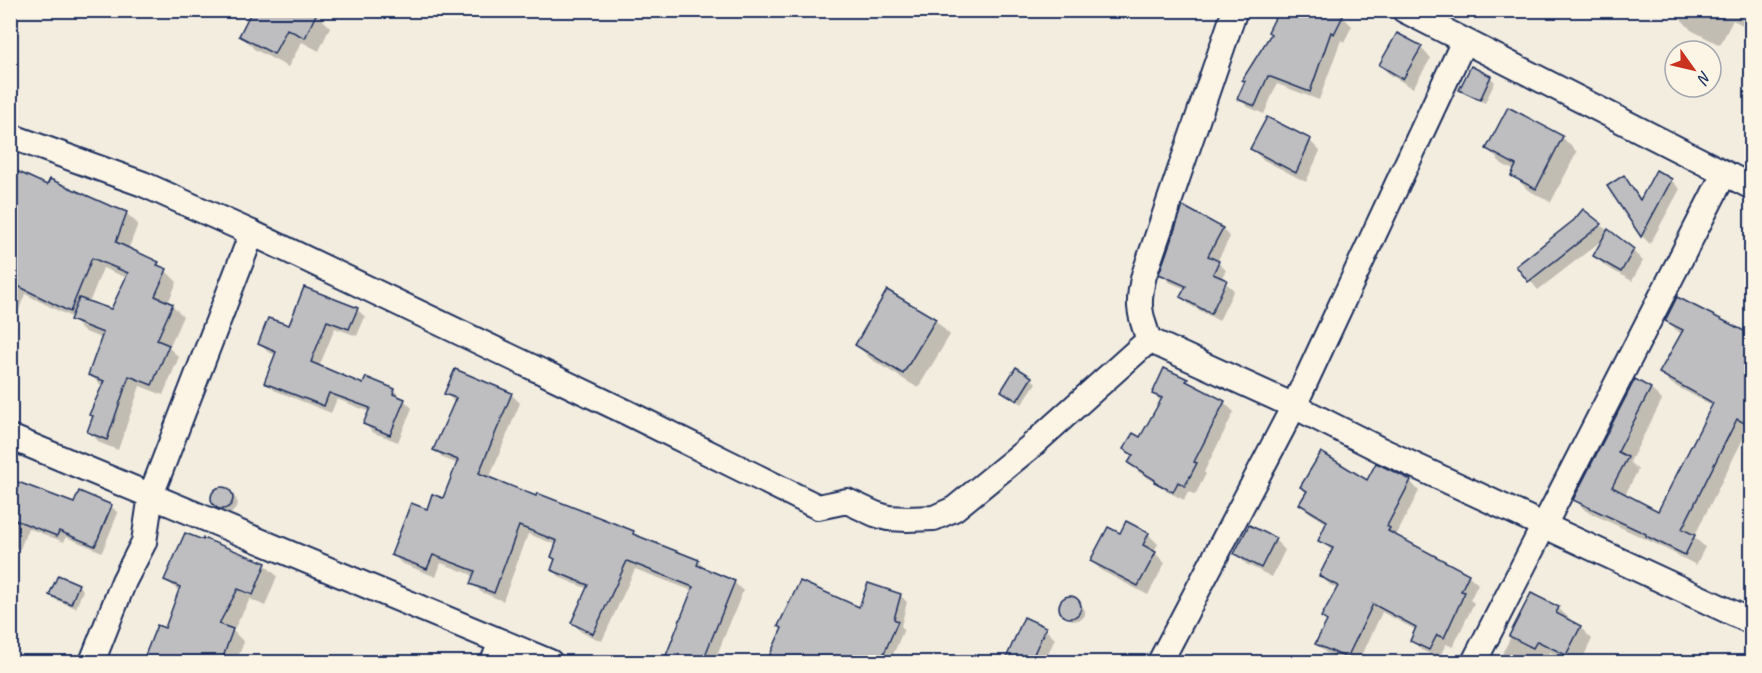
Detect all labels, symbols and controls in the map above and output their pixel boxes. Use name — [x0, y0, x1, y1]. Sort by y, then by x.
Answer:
north arrow — [1663, 39, 1723, 99]
text: N — [1692, 67, 1716, 89]

